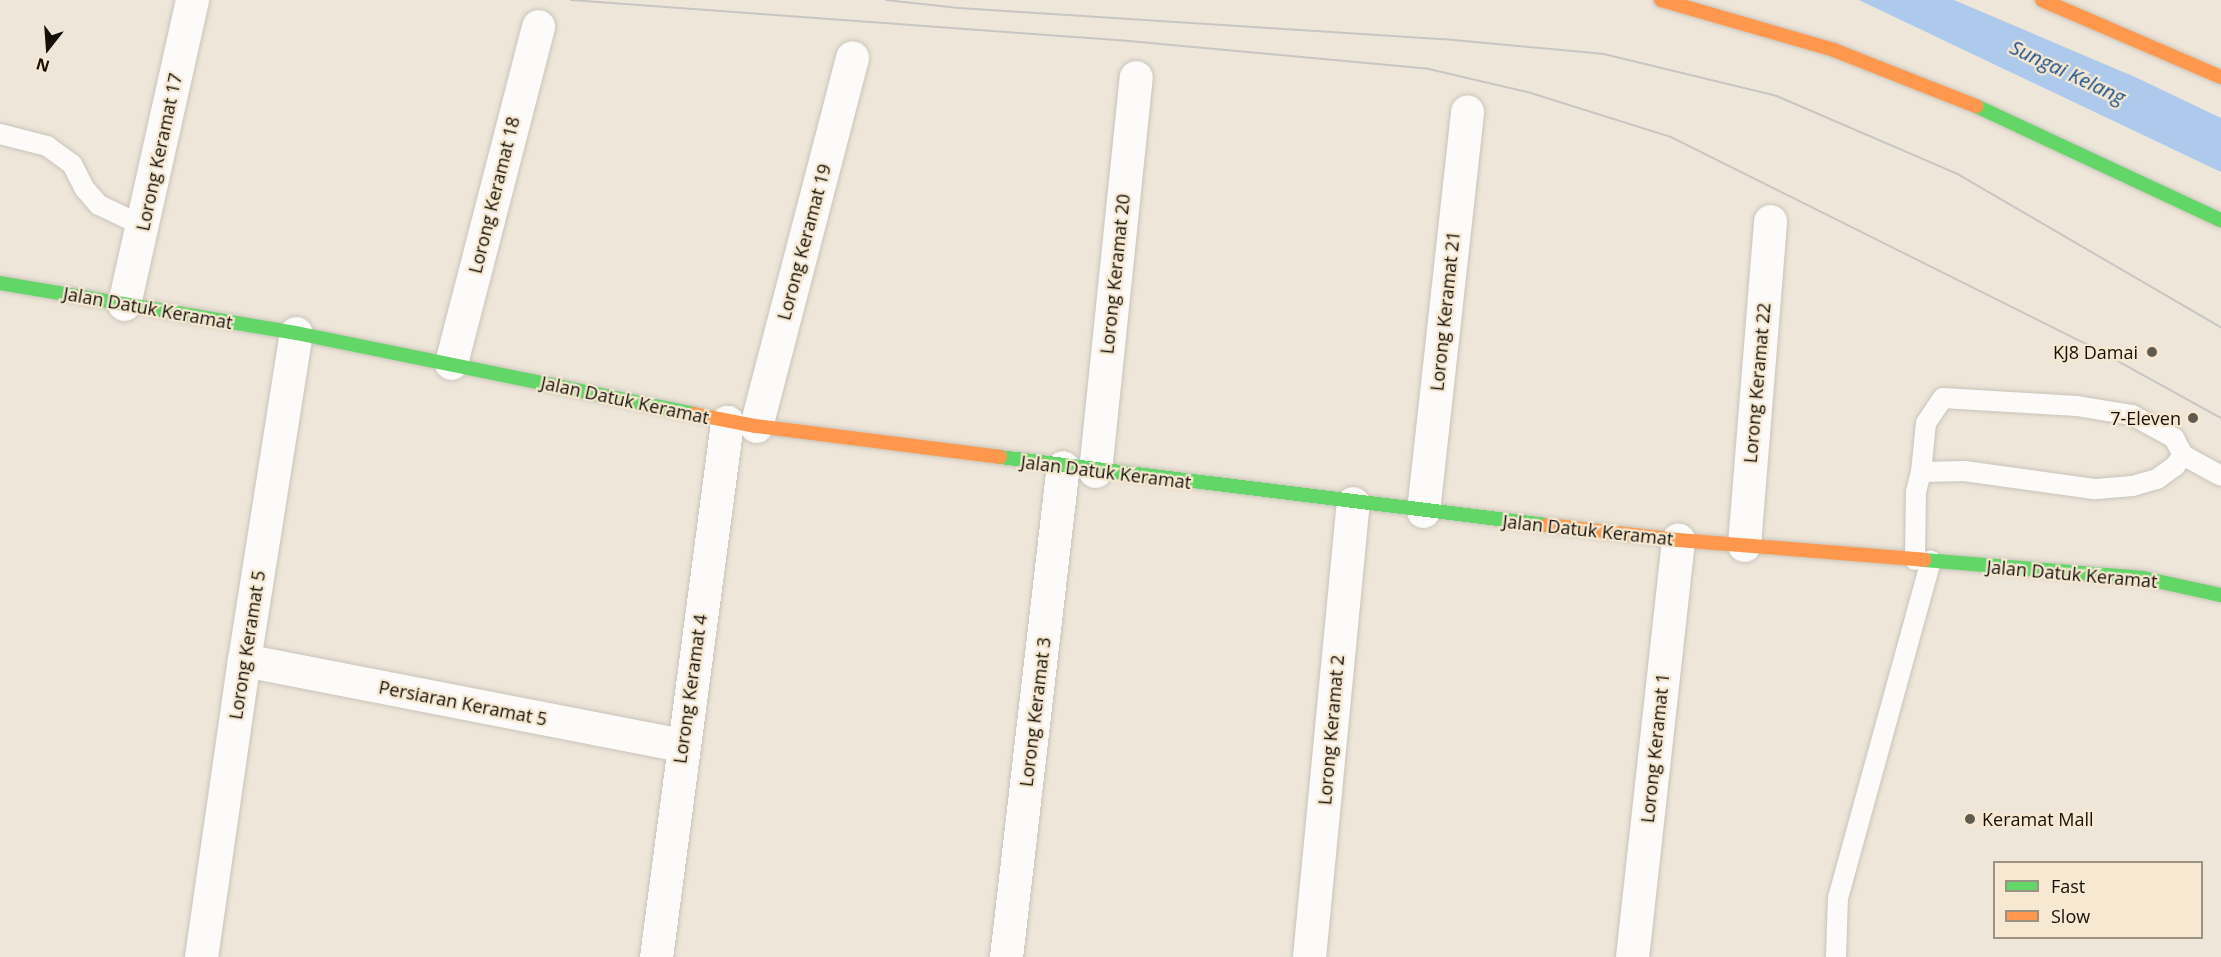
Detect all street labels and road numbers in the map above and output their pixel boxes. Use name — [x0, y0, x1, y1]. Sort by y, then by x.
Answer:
street label: Lorong Keramat 17 — [132, 71, 186, 233]
street label: Lorong Keramat 18 — [464, 114, 524, 276]
street label: Lorong Keramat 19 — [773, 162, 835, 322]
street label: Lorong Keramat 20 — [1096, 193, 1134, 355]
street label: Lorong Keramat 21 — [1426, 230, 1464, 392]
street label: Jalan Datuk Keramat — [62, 282, 234, 334]
street label: Lorong Keramat 22 — [1739, 302, 1775, 464]
street label: Jalan Datuk Keramat — [539, 372, 711, 428]
street label: Jalan Datuk Keramat — [1020, 451, 1192, 493]
street label: Jalan Datuk Keramat — [1502, 510, 1674, 550]
street label: Jalan Datuk Keramat — [1986, 556, 2158, 592]
street label: Lorong Keramat 5 — [225, 569, 269, 721]
street label: Lorong Keramat 4 — [669, 613, 711, 765]
street label: Lorong Keramat 3 — [1015, 636, 1055, 788]
street label: Lorong Keramat 2 — [1314, 654, 1348, 806]
street label: Lorong Keramat 1 — [1636, 672, 1674, 824]
street label: Persiaran Keramat 5 — [377, 676, 549, 730]

